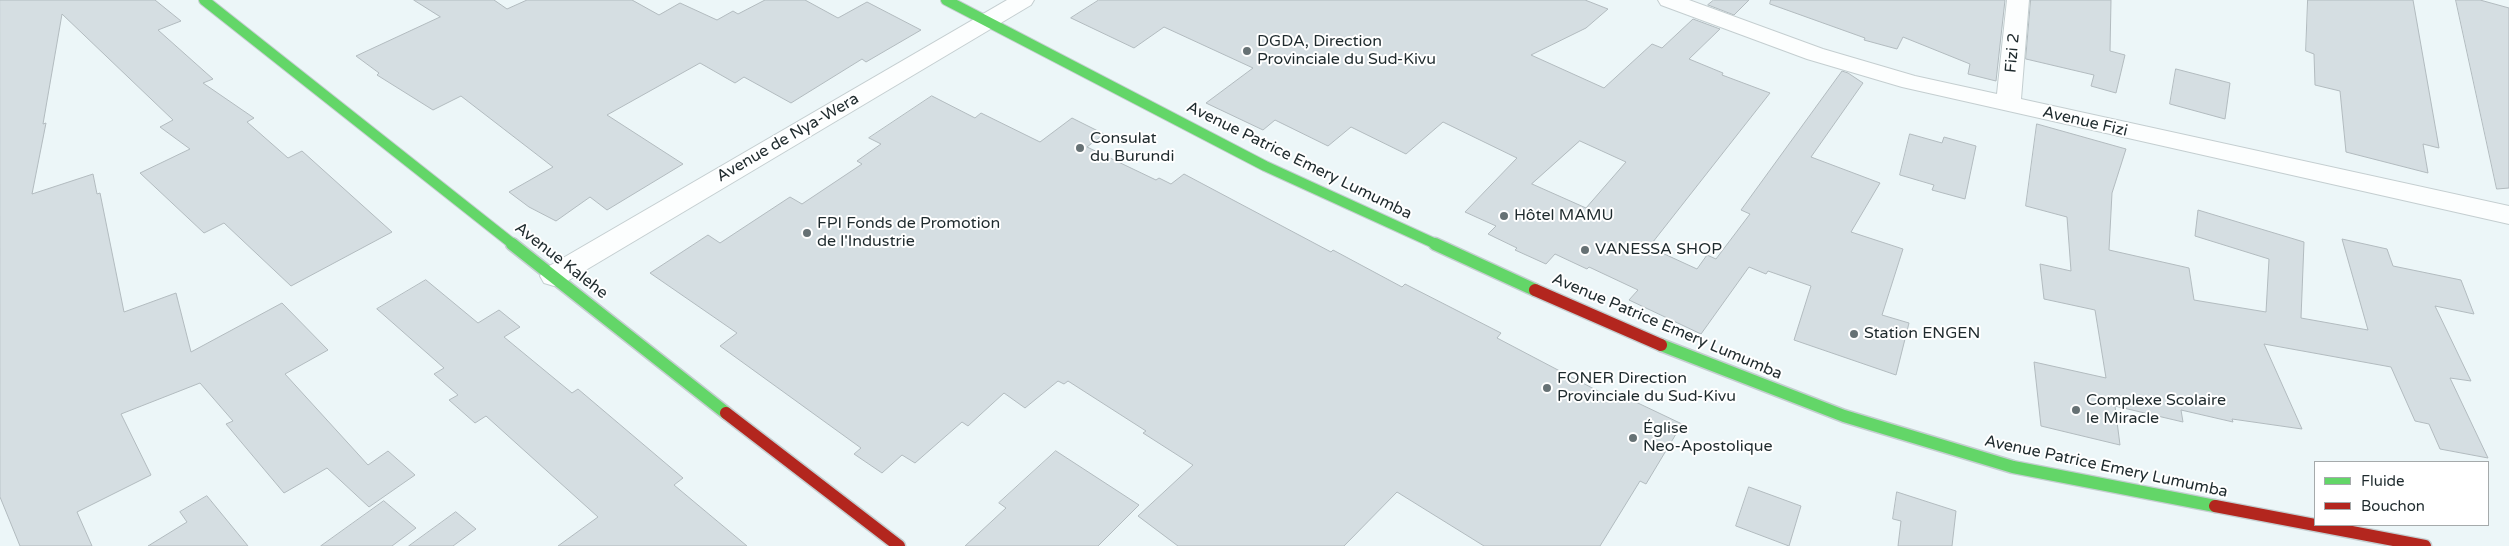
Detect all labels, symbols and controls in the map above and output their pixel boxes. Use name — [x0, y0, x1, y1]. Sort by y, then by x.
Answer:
place label: DGDA, Direction Provinciale du Sud-Kivu — [1257, 32, 1436, 70]
street label: Fizi 2 — [2002, 32, 2024, 74]
marker: DGDA, Direction Provinciale du Sud-Kivu — [1241, 45, 1253, 57]
street label: Avenue de Nya-Wera — [713, 89, 863, 187]
street label: Avenue Patrice Emery Lumumba — [1183, 98, 1415, 224]
street label: Avenue Fizi — [2040, 103, 2130, 141]
place label: Consulat du Burundi — [1090, 129, 1174, 167]
marker: Consulat du Burundi — [1074, 142, 1086, 154]
place label: Hôtel MAMU — [1514, 206, 1614, 226]
marker: Hôtel MAMU — [1498, 210, 1510, 222]
place label: FPI Fonds de Promotion de l'Industrie — [817, 214, 1000, 252]
street label: Avenue Kalehe — [511, 219, 611, 303]
marker: FPI Fonds de Promotion de l'Industrie — [801, 227, 813, 239]
place label: VANESSA SHOP — [1595, 240, 1722, 260]
marker: VANESSA SHOP — [1579, 244, 1591, 256]
street label: Avenue Patrice Emery Lumumba — [1549, 270, 1785, 384]
place label: Station ENGEN — [1864, 324, 1980, 344]
marker: Station ENGEN — [1848, 328, 1860, 340]
place label: FONER Direction Provinciale du Sud-Kivu — [1557, 369, 1736, 407]
marker: FONER Direction Provinciale du Sud-Kivu — [1541, 382, 1553, 394]
place label: Complexe Scolaire le Miracle — [2086, 391, 2226, 429]
marker: Complexe Scolaire le Miracle — [2070, 404, 2082, 416]
place label: Église Neo-Apostolique — [1643, 419, 1773, 457]
marker: Église Neo-Apostolique — [1627, 432, 1639, 444]
street label: Avenue Patrice Emery Lumumba — [1983, 432, 2229, 502]
legend — [2314, 461, 2489, 526]
text: Fluide — [2361, 472, 2405, 490]
text: Bouchon — [2361, 497, 2425, 515]

